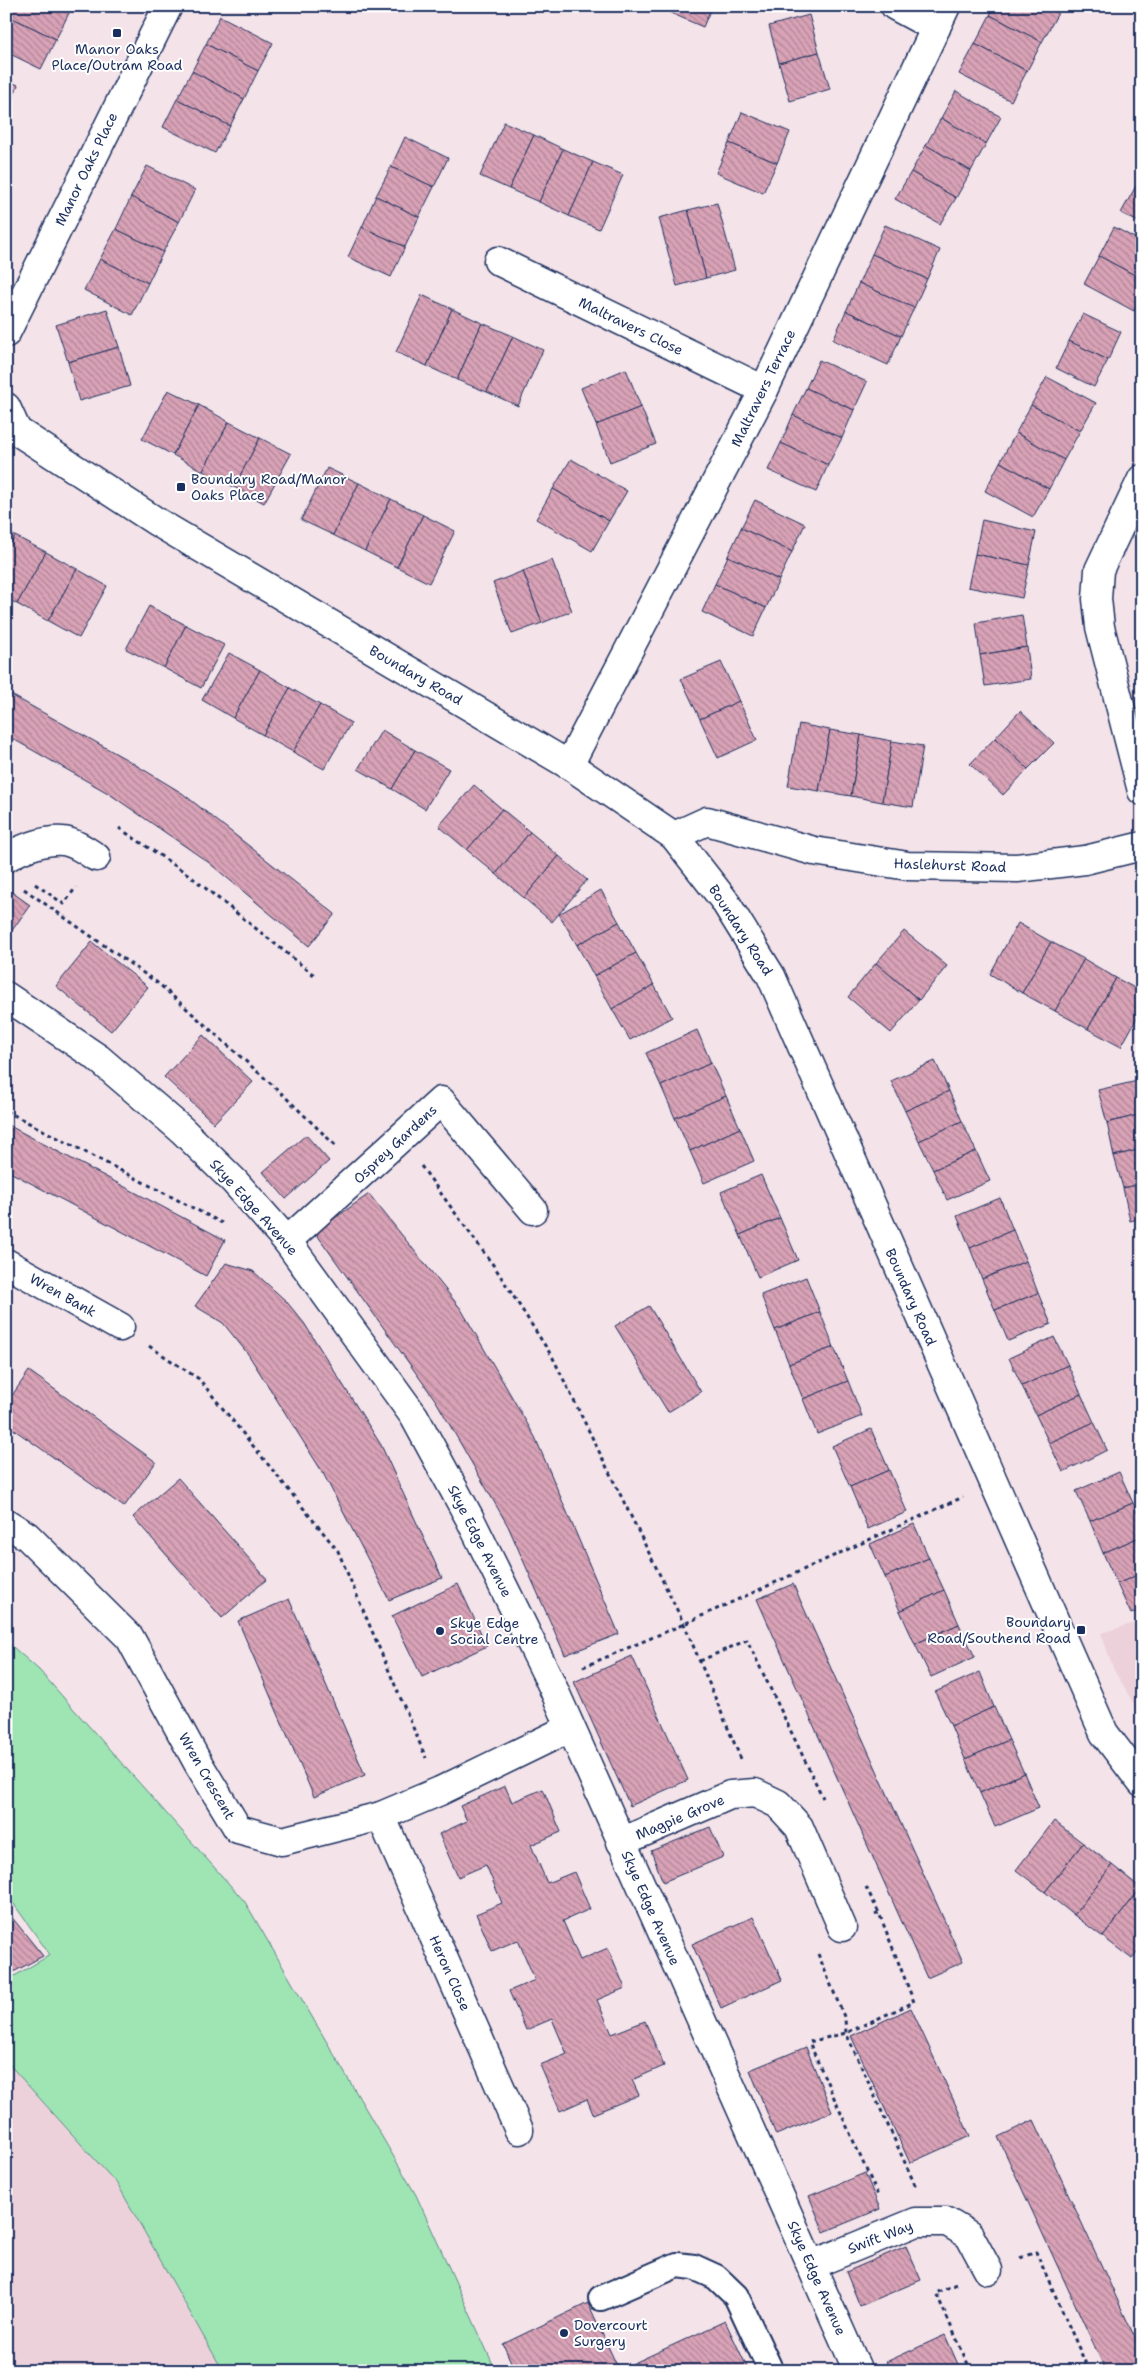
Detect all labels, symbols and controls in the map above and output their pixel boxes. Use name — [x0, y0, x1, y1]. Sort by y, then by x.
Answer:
marker: Manor Oaks Place/Outram Road — [111, 27, 123, 39]
place label: Manor Oaks Place/Outram Road — [52, 40, 183, 74]
street label: Manor Oaks Place — [51, 109, 121, 229]
street label: Maltravers Close — [576, 293, 686, 359]
street label: Maltravers Terrace — [727, 326, 799, 450]
place label: Boundary Road/Manor Oaks Place — [191, 470, 347, 504]
marker: Boundary Road/Manor Oaks Place — [175, 481, 187, 493]
street label: Boundary Road — [366, 641, 466, 709]
street label: Haslehurst Road — [893, 854, 1007, 876]
street label: Boundary Road — [705, 881, 777, 979]
street label: Osprey Gardens — [349, 1101, 441, 1187]
street label: Skye Edge Avenue — [206, 1155, 302, 1259]
street label: Boundary Road — [881, 1245, 941, 1349]
street label: Wren Bank — [27, 1269, 99, 1321]
street label: Skye Edge Avenue — [444, 1482, 516, 1600]
place label: Boundary Road/Southend Road — [927, 1613, 1071, 1647]
place label: Skye Edge Social Centre — [450, 1614, 538, 1648]
marker: Boundary Road/Southend Road — [1075, 1624, 1087, 1636]
marker: Skye Edge Social Centre — [434, 1625, 446, 1637]
street label: Wren Crescent — [175, 1729, 239, 1823]
street label: Magpie Grove — [633, 1790, 727, 1844]
street label: Skye Edge Avenue — [618, 1848, 684, 1968]
street label: Heron Close — [425, 1932, 475, 2014]
street label: Swift Way — [845, 2216, 915, 2258]
street label: Skye Edge Avenue — [784, 2218, 850, 2338]
place label: Dovercourt Surgery — [574, 2316, 648, 2350]
marker: Dovercourt Surgery — [558, 2327, 570, 2339]

